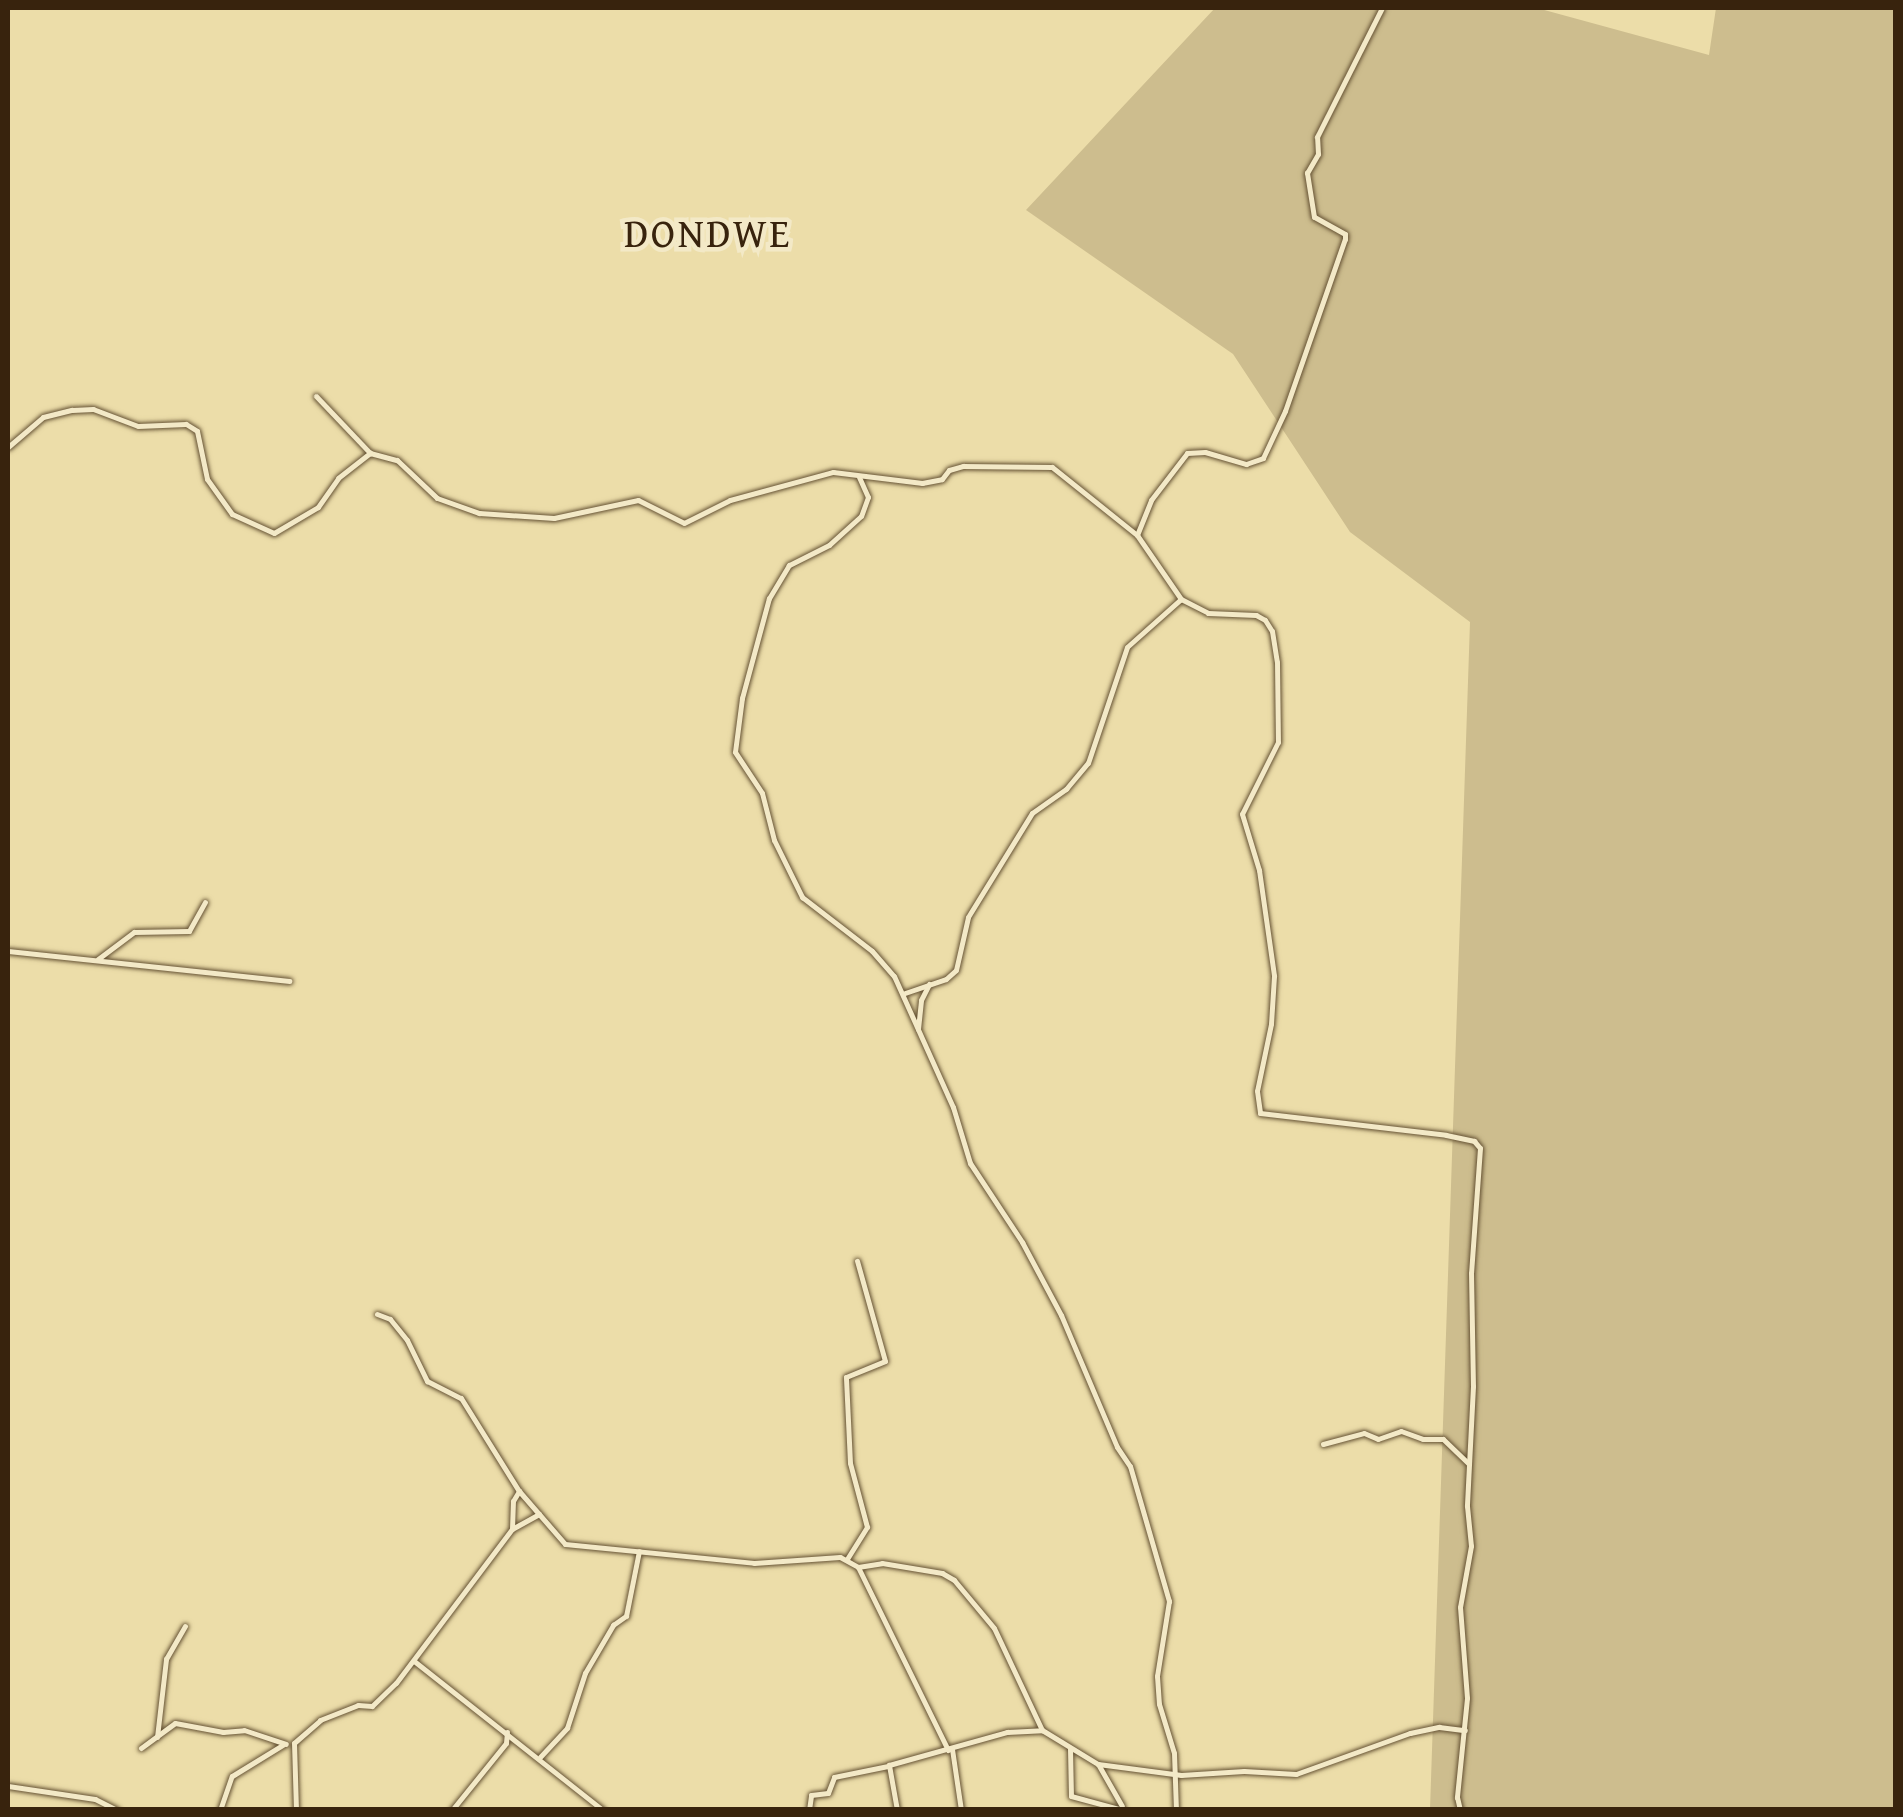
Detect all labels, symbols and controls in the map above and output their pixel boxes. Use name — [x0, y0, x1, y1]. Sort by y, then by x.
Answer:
district label: DONDWE — [624, 209, 792, 257]

